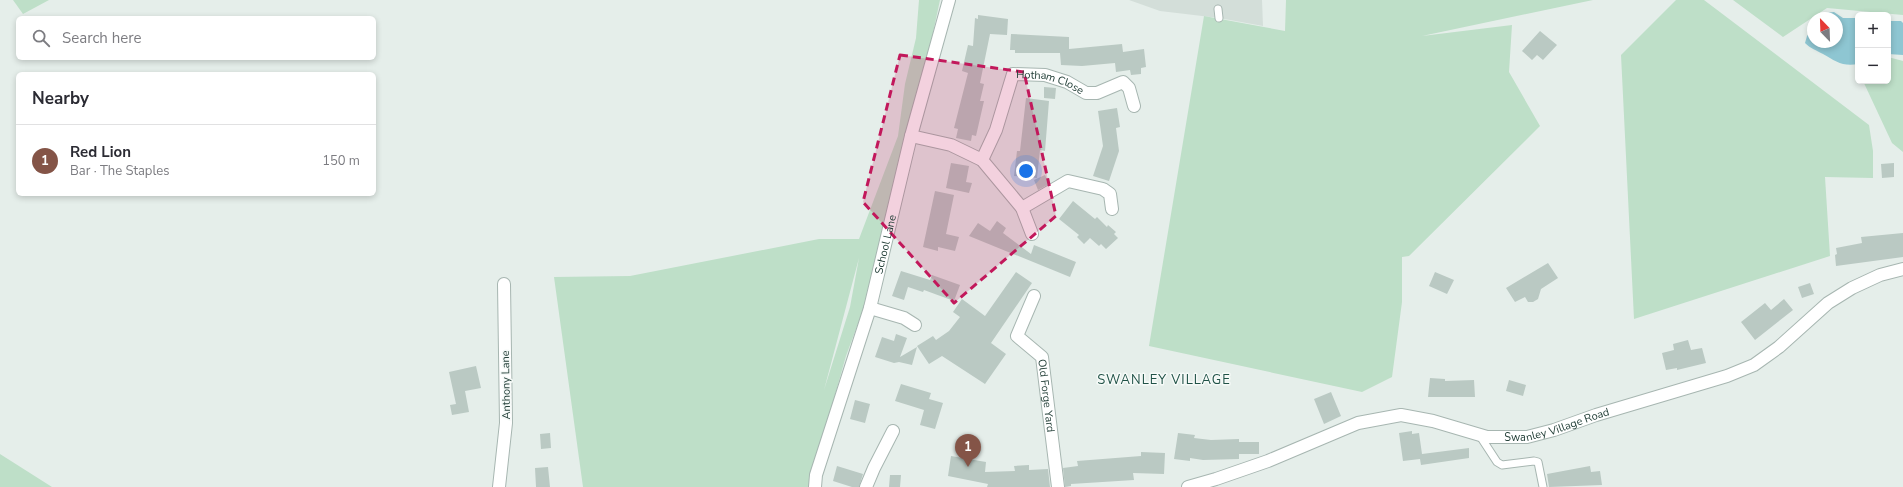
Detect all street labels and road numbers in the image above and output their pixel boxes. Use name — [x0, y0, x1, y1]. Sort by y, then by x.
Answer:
street label: Hotham Close — [1016, 67, 1087, 98]
street label: School Lane — [871, 213, 900, 275]
street label: Anthony Lane — [498, 350, 514, 420]
street label: Old Forge Yard — [1035, 358, 1059, 433]
street label: Swanley Village Road — [1504, 404, 1611, 445]

